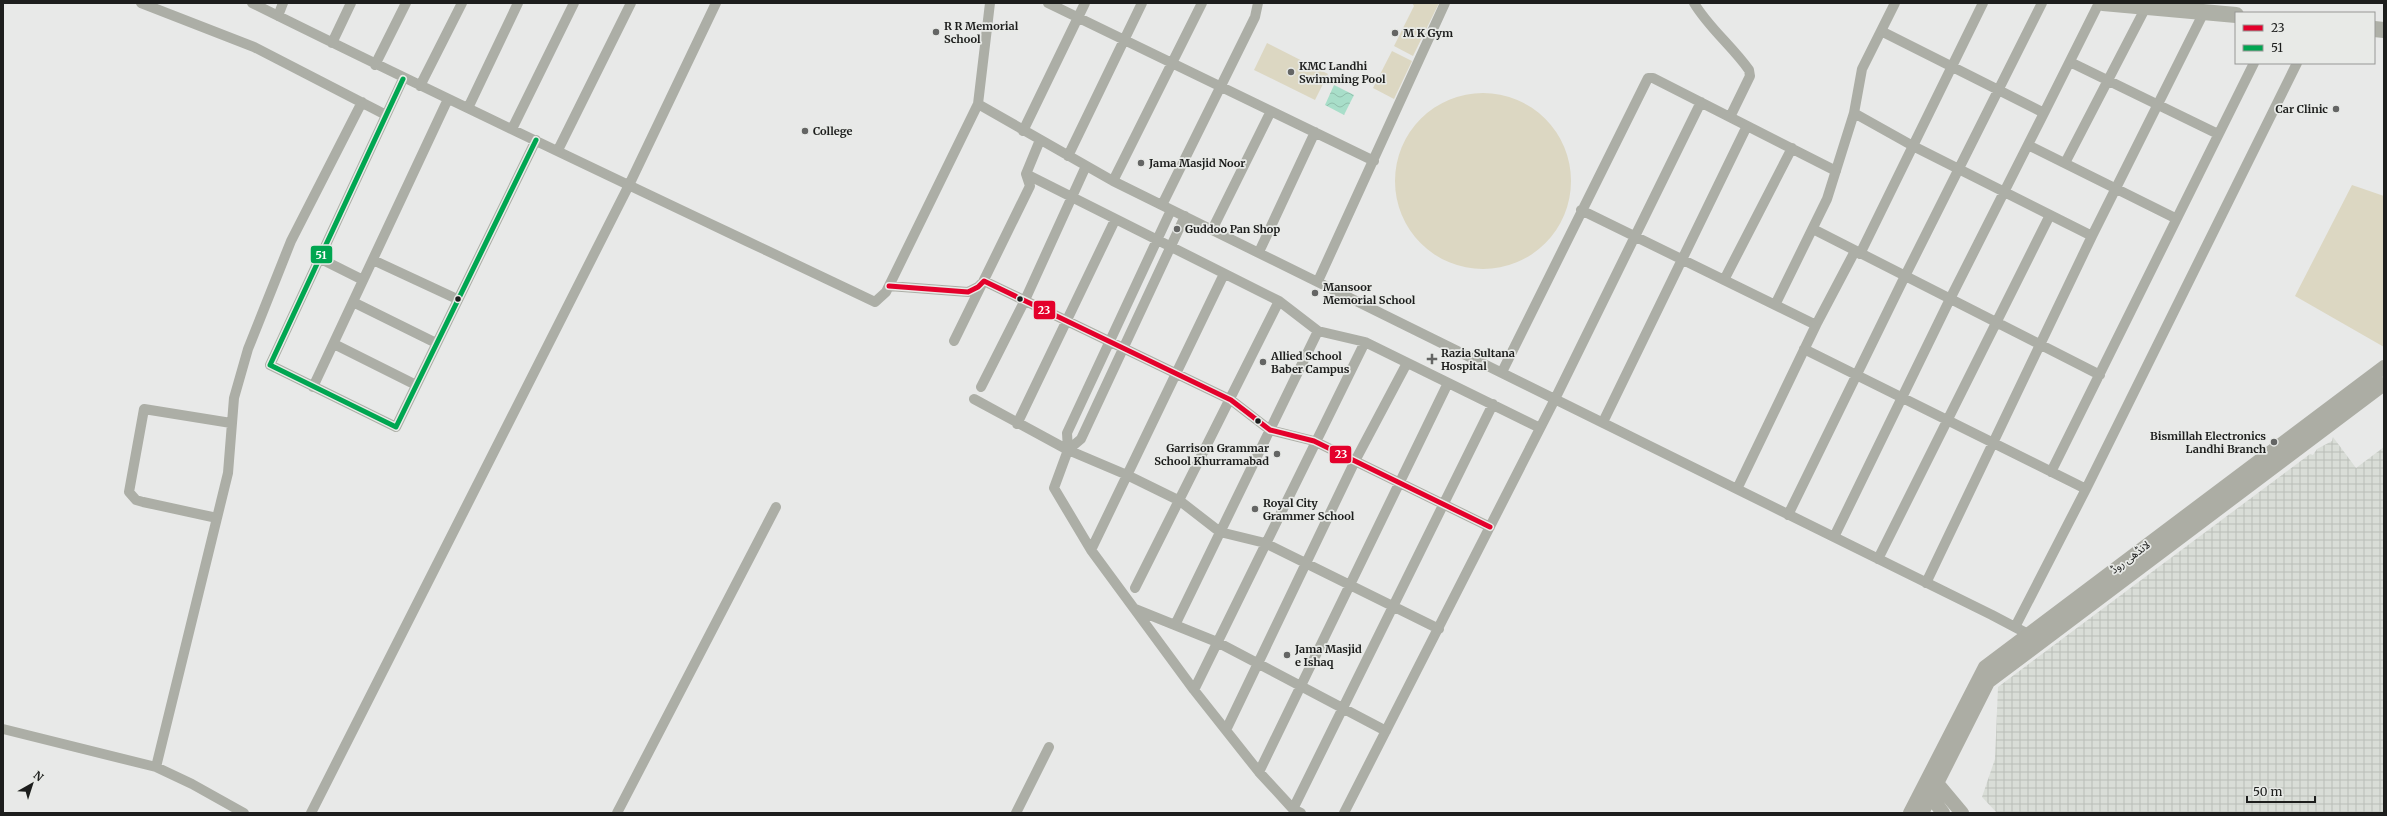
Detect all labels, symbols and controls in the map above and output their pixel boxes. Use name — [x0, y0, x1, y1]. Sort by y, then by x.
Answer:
legend — [2235, 12, 2375, 64]
place label: R R Memorial School — [944, 19, 1019, 46]
text: 23 — [2271, 20, 2285, 35]
place label: M K Gym — [1403, 26, 1453, 40]
marker: R R Memorial School — [931, 27, 941, 37]
marker: M K Gym — [1390, 28, 1400, 38]
text: 51 — [2271, 40, 2283, 55]
place label: KMC Landhi Swimming Pool — [1299, 59, 1386, 86]
marker: KMC Landhi Swimming Pool — [1286, 67, 1296, 77]
place label: Car Clinic — [2276, 102, 2328, 116]
marker: Car Clinic — [2331, 104, 2341, 114]
place label: College — [813, 124, 852, 138]
marker: College — [800, 126, 810, 136]
place label: Jama Masjid Noor — [1148, 156, 1245, 170]
marker: Jama Masjid Noor — [1136, 158, 1146, 168]
place label: Guddoo Pan Shop — [1185, 222, 1280, 236]
marker: Guddoo Pan Shop — [1172, 224, 1182, 234]
line badge: 51 — [310, 245, 333, 264]
text: 51 — [315, 248, 327, 262]
place label: Mansoor Memorial School — [1323, 280, 1416, 307]
marker: Mansoor Memorial School — [1310, 288, 1320, 298]
unlabelled marker — [453, 294, 463, 304]
unlabelled marker — [1015, 294, 1025, 304]
line badge: 23 — [1033, 300, 1056, 320]
text: 23 — [1038, 303, 1050, 317]
place label: Razia Sultana Hospital — [1441, 346, 1515, 373]
place label: Allied School Baber Campus — [1270, 349, 1350, 376]
marker: Razia Sultana Hospital — [1426, 353, 1438, 365]
marker: Allied School Baber Campus — [1258, 357, 1268, 367]
unlabelled marker — [1253, 416, 1263, 426]
place label: Bismillah Electronics Landhi Branch — [2150, 429, 2267, 456]
marker: Bismillah Electronics Landhi Branch — [2269, 437, 2279, 447]
place label: Garrison Grammar School Khurramabad — [1154, 441, 1269, 468]
line badge: 23 — [1329, 445, 1352, 464]
text: 23 — [1335, 447, 1347, 461]
marker: Garrison Grammar School Khurramabad — [1272, 449, 1282, 459]
place label: Royal City Grammer School — [1263, 496, 1355, 523]
marker: Royal City Grammer School — [1250, 504, 1260, 514]
street label: لانڈھی روڈ — [2107, 537, 2153, 577]
place label: Jama Masjid e Ishaq — [1294, 642, 1362, 669]
marker: Jama Masjid e Ishaq — [1282, 650, 1292, 660]
north arrow — [12, 764, 52, 804]
text: N — [31, 768, 46, 785]
scale bar — [2247, 778, 2315, 804]
text: 50 m — [2253, 784, 2282, 799]

